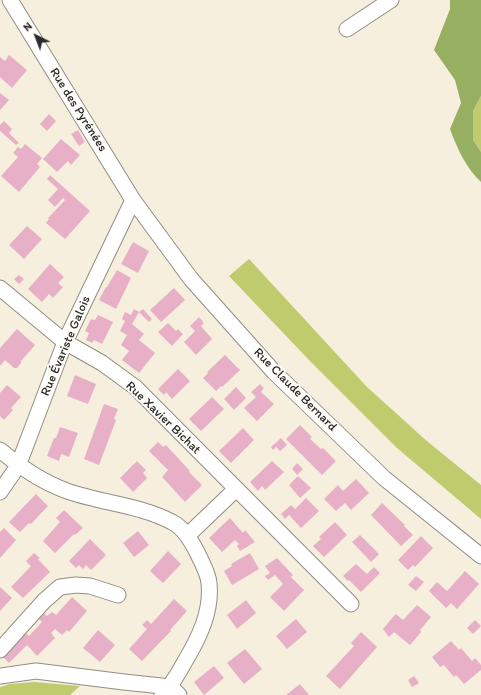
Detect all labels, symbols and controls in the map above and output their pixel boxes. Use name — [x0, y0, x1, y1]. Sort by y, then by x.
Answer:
north arrow — [16, 16, 56, 56]
text: N — [21, 19, 35, 34]
street label: Rue des Pyrénées — [46, 65, 110, 155]
street label: Rue Évariste Galois — [38, 294, 94, 398]
street label: Rue Claude Bernard — [250, 345, 340, 435]
street label: Rue Xavier Bichat — [122, 378, 204, 458]

